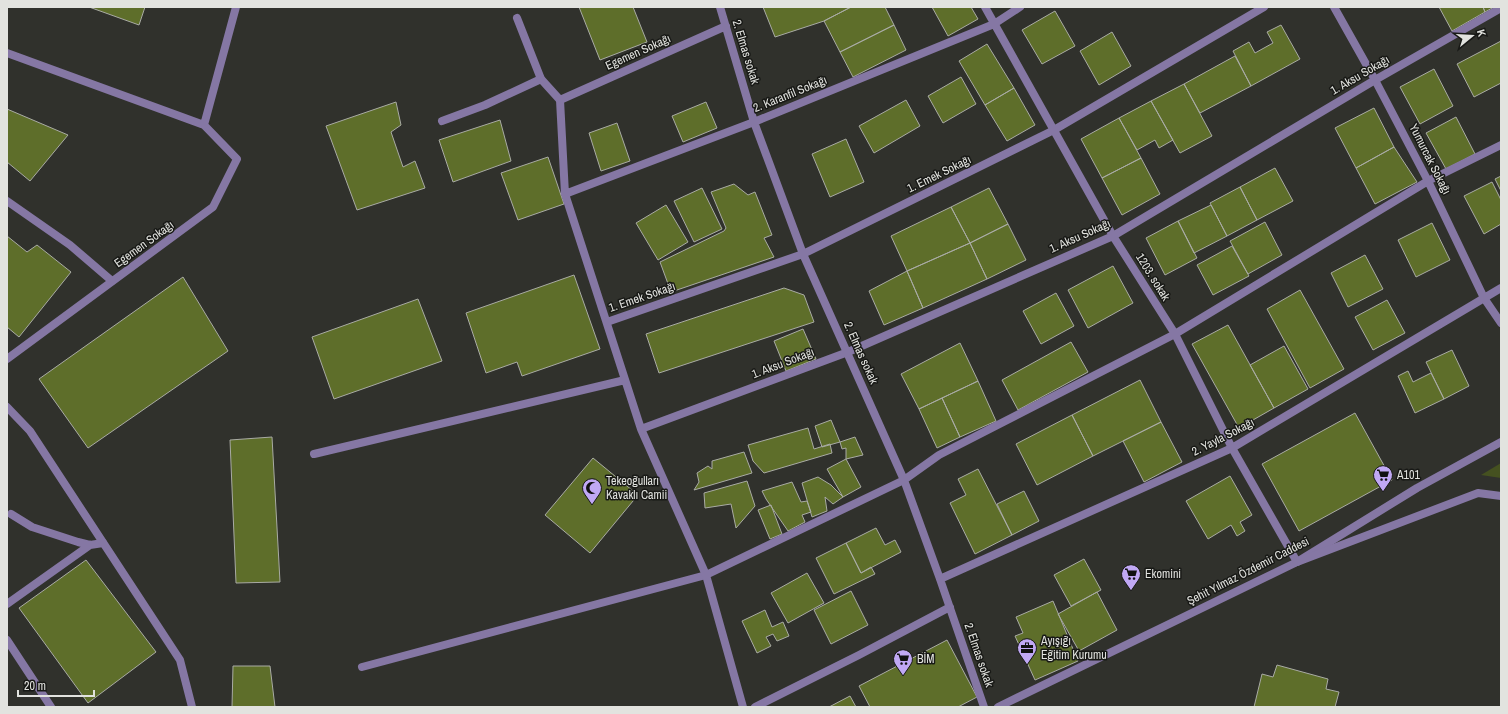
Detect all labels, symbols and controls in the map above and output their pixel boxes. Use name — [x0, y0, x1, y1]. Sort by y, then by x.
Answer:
north arrow — [1452, 16, 1492, 56]
street label: 2. Elmas sokak — [729, 18, 763, 86]
text: K — [1474, 28, 1489, 39]
street label: Egemen Sokağı — [603, 30, 673, 74]
street label: 1. Aksu Sokağı — [1328, 52, 1392, 98]
street label: 2. Karanfil Sokağı — [751, 72, 829, 116]
street label: Yumurcak Sokağı — [1405, 121, 1455, 197]
street label: 1. Emek Sokağı — [904, 152, 974, 196]
street label: 1. Aksu Sokağı — [1047, 215, 1113, 257]
street label: Egemen Sokağı — [111, 217, 177, 271]
street label: 1203. sokak — [1132, 250, 1174, 304]
street label: 1. Emek Sokağı — [607, 278, 677, 316]
street label: 2. Elmas sokak — [840, 319, 882, 387]
street label: 1. Aksu Sokağı — [749, 344, 817, 382]
street label: 2. Yayla Sokağı — [1189, 414, 1257, 460]
supermarket icon: A101 — [1372, 464, 1394, 492]
place label: A101 — [1396, 467, 1421, 483]
place label: Tekeoğulları Kavaklı Camii — [606, 473, 667, 503]
mosque icon: Tekeoğulları Kavaklı Camii — [581, 477, 603, 505]
street label: Şehit Yılmaz Özdemir Caddesi — [1184, 532, 1312, 609]
supermarket icon: Ekomini — [1120, 563, 1142, 591]
place label: Ekomini — [1145, 566, 1181, 582]
street label: 2. Elmas sokak — [961, 621, 997, 689]
place label: Ayışığı Eğitim Kurumu — [1040, 633, 1107, 663]
office icon: Ayışığı Eğitim Kurumu — [1016, 637, 1038, 665]
supermarket icon: BİM — [892, 648, 914, 676]
place label: BİM — [917, 651, 935, 667]
scale bar — [18, 672, 94, 698]
text: 20 m — [24, 678, 46, 694]

